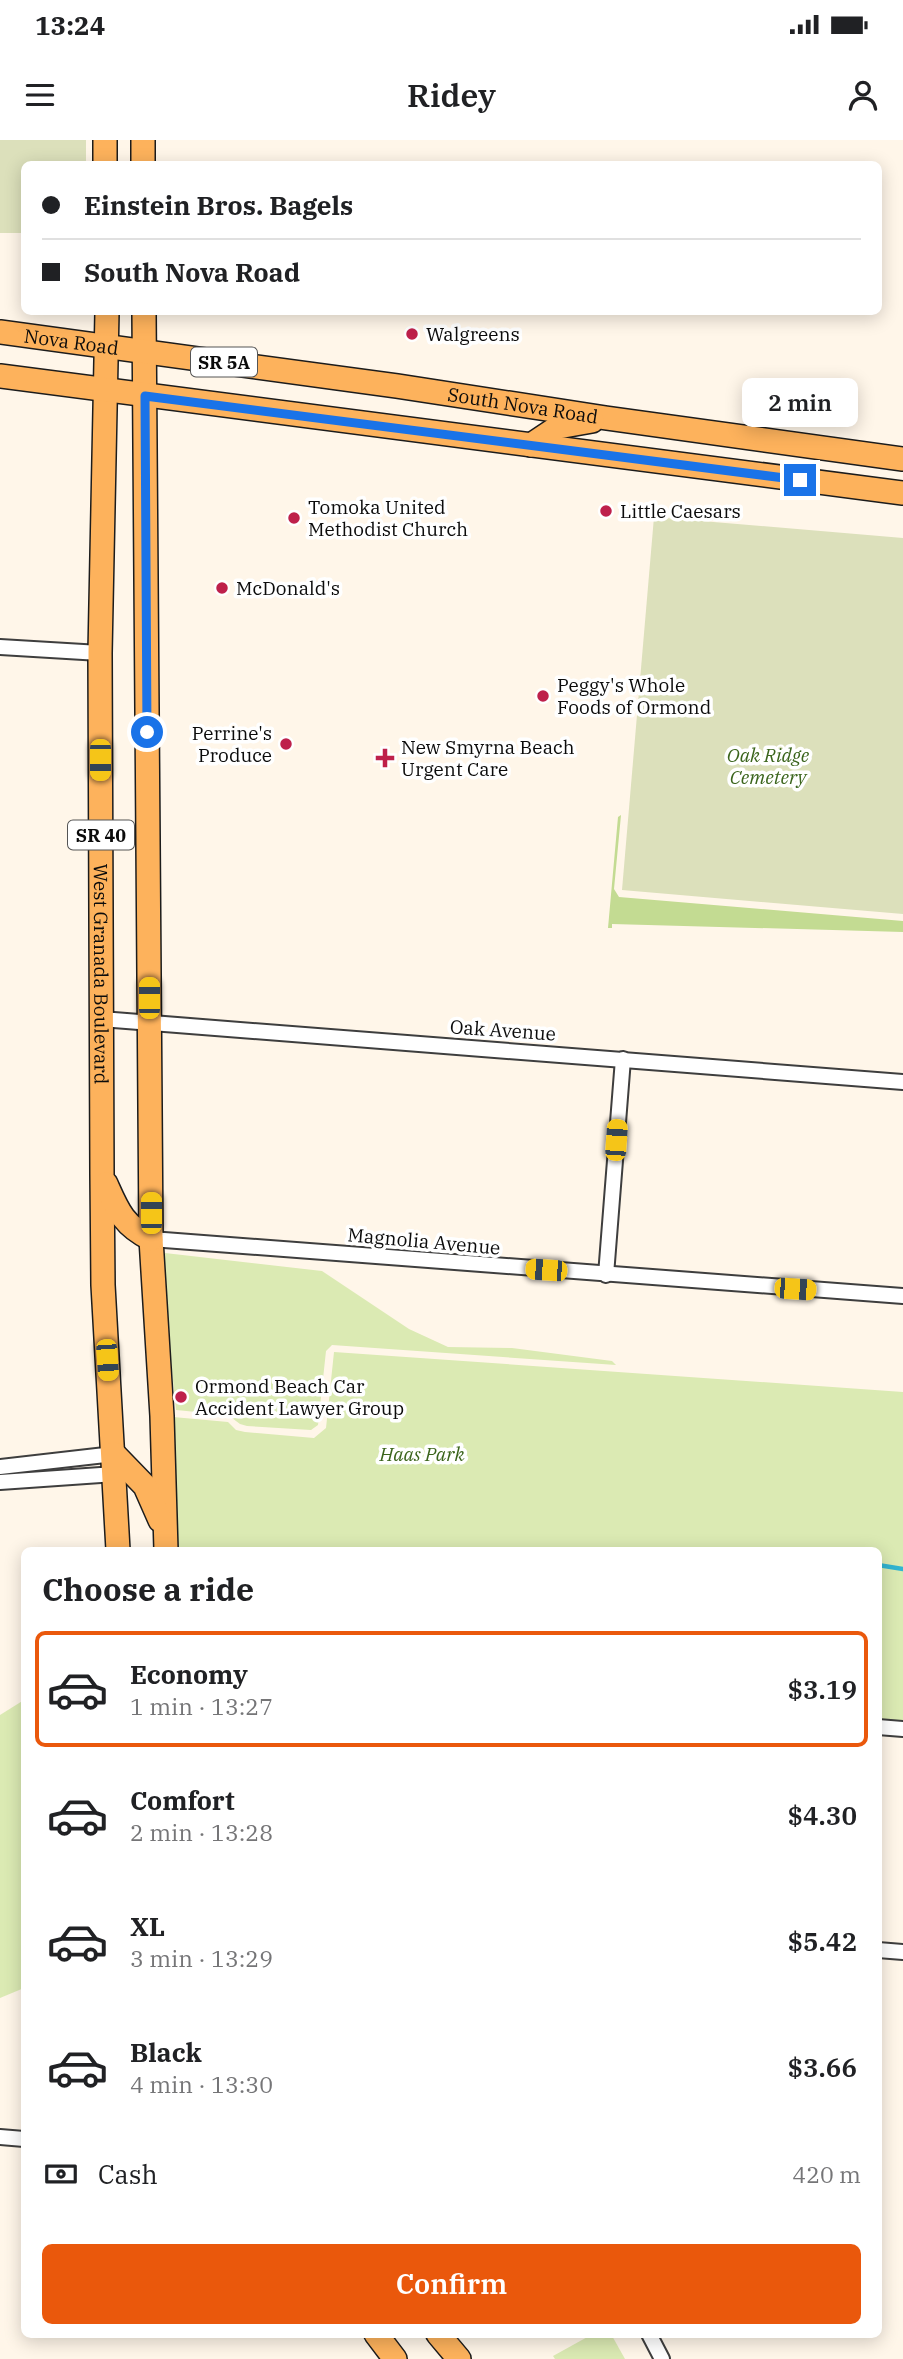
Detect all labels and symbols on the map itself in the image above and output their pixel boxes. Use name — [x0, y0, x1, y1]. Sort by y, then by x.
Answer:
place label: Walgreens — [426, 322, 520, 346]
street label: Nova Road — [23, 323, 120, 360]
marker: Walgreens — [404, 326, 420, 342]
road number: SR 5A — [191, 348, 257, 376]
callout: 2 min — [742, 378, 858, 428]
street label: South Nova Road — [446, 382, 600, 429]
route end — [784, 464, 816, 496]
place label: Tomoka United Methodist Church — [308, 495, 468, 541]
place label: Little Caesars — [620, 499, 741, 523]
marker: Little Caesars — [598, 503, 614, 519]
marker: Tomoka United Methodist Church — [286, 510, 302, 526]
place label: McDonald's — [236, 576, 340, 600]
marker: McDonald's — [214, 580, 230, 596]
place label: Peggy's Whole Foods of Ormond — [557, 673, 711, 719]
marker: Peggy's Whole Foods of Ormond — [535, 688, 551, 704]
route start — [131, 716, 163, 748]
place label: Perrine's Produce — [192, 721, 272, 767]
place label: New Smyrna Beach Urgent Care — [401, 735, 575, 781]
marker: Perrine's Produce — [278, 736, 294, 752]
car — [90, 739, 111, 781]
park label: Oak Ridge Cemetery — [727, 743, 810, 789]
marker: New Smyrna Beach Urgent Care — [375, 748, 395, 768]
road number: SR 40 — [68, 820, 134, 850]
street label: West Granada Boulevard — [89, 863, 114, 1084]
car — [139, 977, 160, 1019]
street label: Oak Avenue — [449, 1014, 557, 1046]
car — [605, 1118, 628, 1162]
car — [141, 1192, 162, 1234]
street label: Magnolia Avenue — [347, 1222, 501, 1260]
car — [525, 1258, 568, 1282]
car — [774, 1277, 817, 1301]
car — [96, 1338, 119, 1382]
place label: Ormond Beach Car Accident Lawyer Group — [195, 1374, 404, 1420]
marker: Ormond Beach Car Accident Lawyer Group — [173, 1389, 189, 1405]
park label: Haas Park — [378, 1442, 465, 1466]

